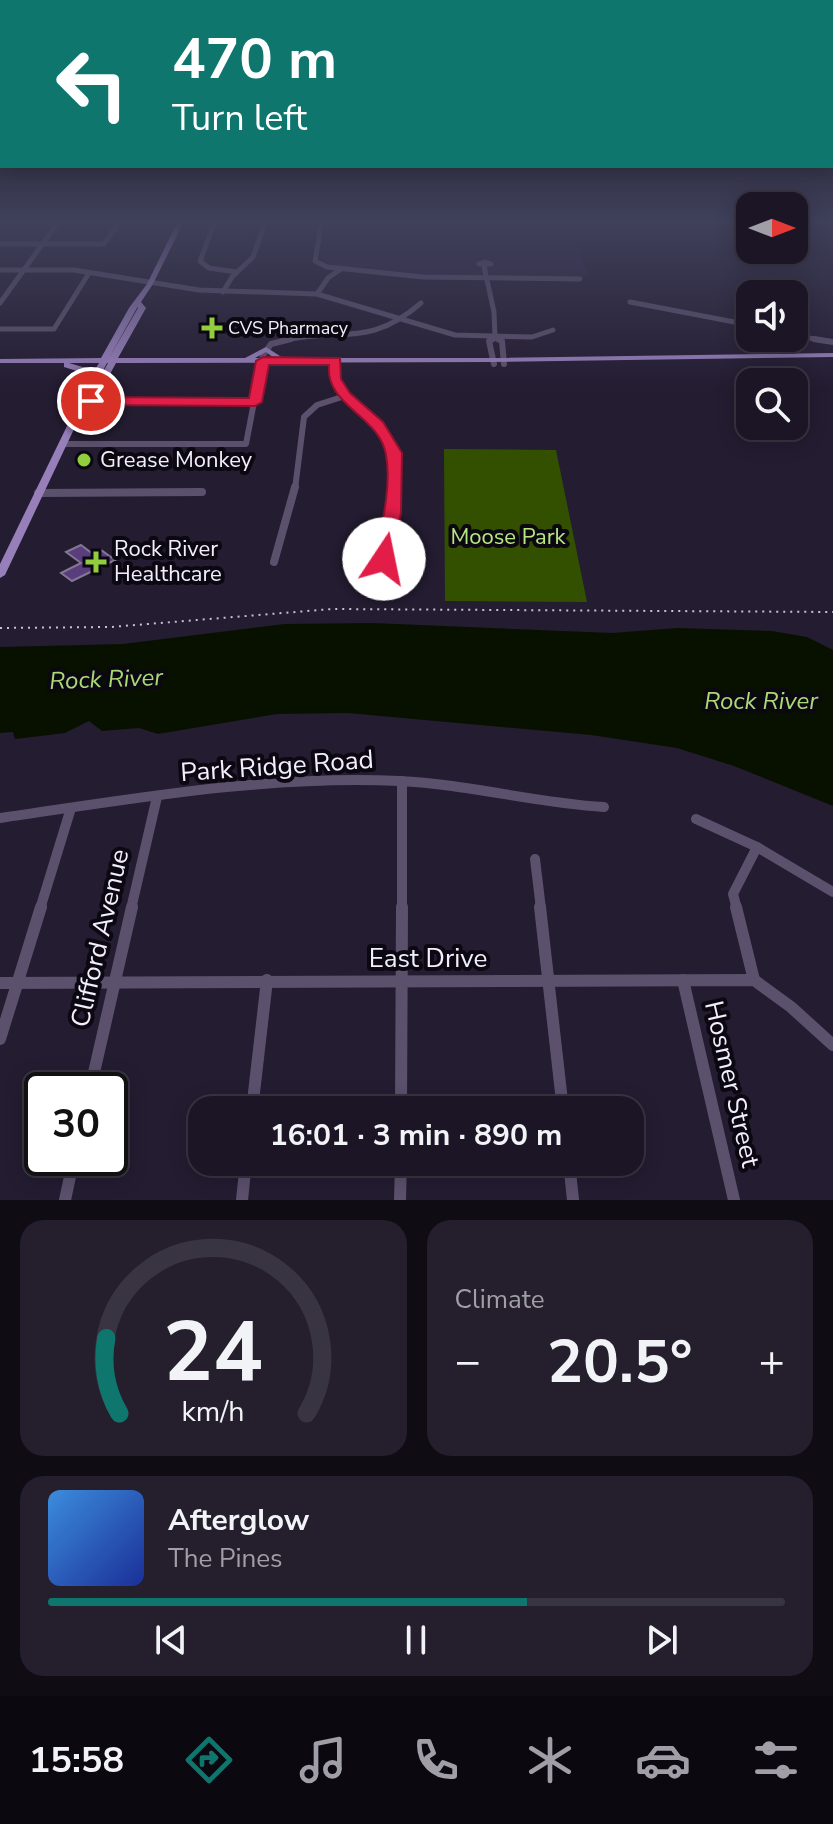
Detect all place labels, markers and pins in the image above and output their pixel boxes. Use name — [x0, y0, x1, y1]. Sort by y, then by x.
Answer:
place label: CVS Pharmacy — [228, 316, 349, 340]
marker: CVS Pharmacy — [203, 319, 221, 337]
pin — [57, 367, 125, 435]
place label: Grease Monkey — [100, 445, 253, 475]
marker: Grease Monkey — [75, 451, 93, 469]
place label: Rock River Healthcare — [114, 534, 222, 589]
marker: Rock River Healthcare — [85, 551, 107, 573]

